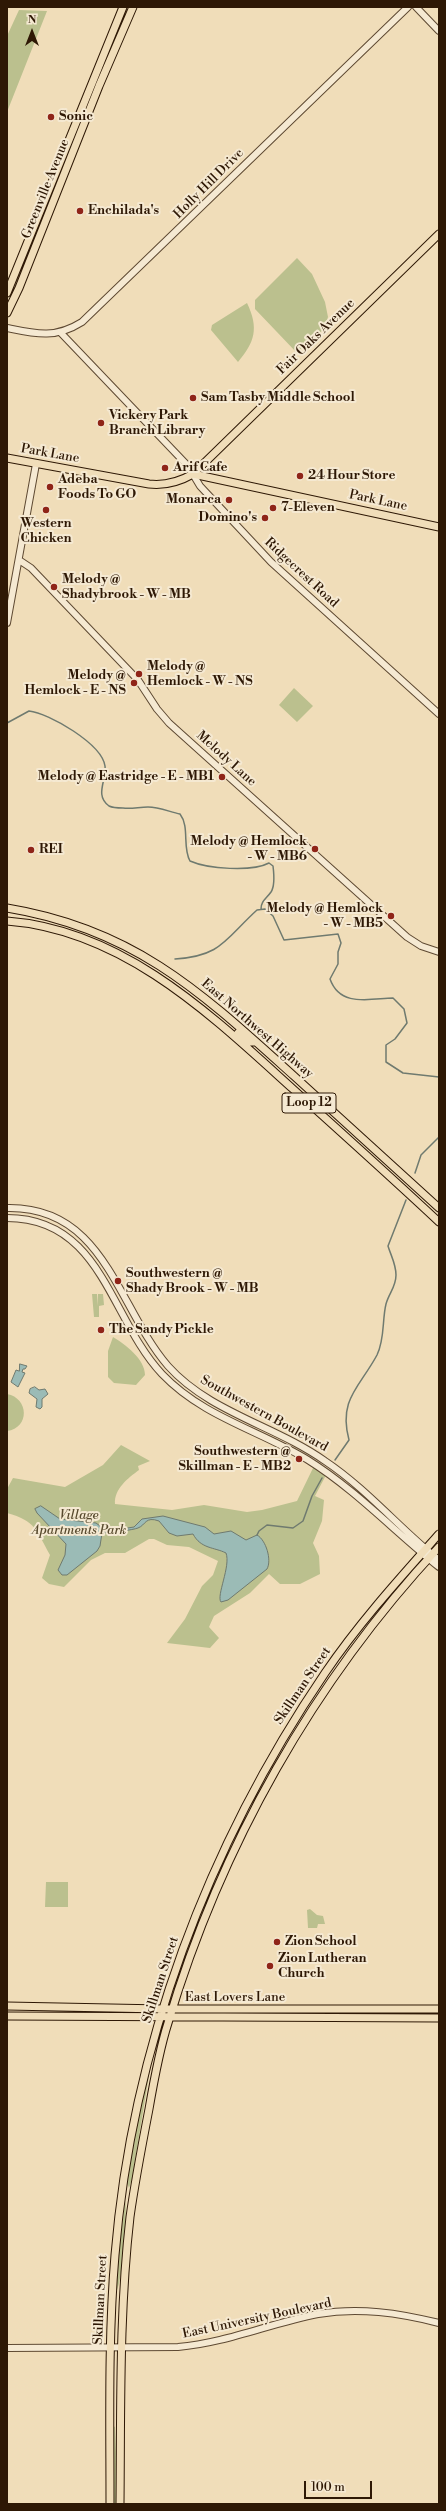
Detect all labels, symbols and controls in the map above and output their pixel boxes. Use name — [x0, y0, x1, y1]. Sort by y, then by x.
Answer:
north arrow — [12, 12, 52, 52]
text: N — [28, 13, 36, 27]
place label: Sonic — [59, 109, 93, 125]
marker: Sonic — [46, 112, 56, 122]
street label: Greenville Avenue — [19, 137, 73, 241]
street label: Holly Hill Drive — [171, 146, 247, 222]
place label: Enchilada's — [88, 203, 159, 219]
marker: Enchilada's — [75, 206, 85, 216]
street label: Fair Oaks Avenue — [274, 296, 358, 378]
place label: Sam Tasby Middle School — [201, 390, 355, 406]
marker: Sam Tasby Middle School — [188, 393, 198, 403]
place label: Vickery Park Branch Library — [109, 408, 205, 439]
marker: Vickery Park Branch Library — [96, 418, 106, 428]
street label: Park Lane — [19, 441, 81, 467]
place label: Arif Cafe — [173, 460, 227, 476]
marker: Arif Cafe — [160, 463, 170, 473]
place label: 24 Hour Store — [308, 468, 395, 484]
marker: 24 Hour Store — [295, 471, 305, 481]
place label: Adeba Foods To GO — [58, 472, 136, 503]
marker: Adeba Foods To GO — [45, 482, 55, 492]
street label: Park Lane — [347, 487, 409, 515]
place label: Monarca — [166, 492, 221, 508]
marker: Monarca — [224, 495, 234, 505]
place label: 7-Eleven — [281, 500, 335, 516]
marker: 7-Eleven — [268, 503, 278, 513]
marker: Western Chicken — [41, 505, 51, 515]
place label: Domino's — [199, 510, 257, 526]
marker: Domino's — [260, 513, 270, 523]
place label: Western Chicken — [20, 516, 72, 547]
street label: Ridgecrest Road — [261, 535, 341, 611]
place label: Melody @ Shadybrook - W - MB — [62, 572, 191, 603]
marker: Melody @ Shadybrook - W - MB — [49, 582, 59, 592]
place label: Melody @ Hemlock - W - NS — [147, 659, 253, 690]
place label: Melody @ Hemlock - E - NS — [25, 668, 126, 699]
marker: Melody @ Hemlock - W - NS — [134, 669, 144, 679]
marker: Melody @ Hemlock - E - NS — [129, 678, 139, 688]
street label: Melody Lane — [193, 728, 259, 790]
place label: Melody @ Eastridge - E - MB1 — [38, 769, 214, 785]
marker: Melody @ Eastridge - E - MB1 — [217, 772, 227, 782]
place label: Melody @ Hemlock - W - MB6 — [190, 834, 307, 865]
place label: REI — [39, 842, 63, 858]
marker: Melody @ Hemlock - W - MB6 — [310, 844, 320, 854]
marker: REI — [26, 845, 36, 855]
place label: Melody @ Hemlock - W - MB5 — [266, 901, 383, 932]
marker: Melody @ Hemlock - W - MB5 — [386, 911, 396, 921]
street label: East Northwest Highway — [198, 976, 316, 1082]
road number: Loop 12 — [282, 1093, 336, 1113]
place label: Southwestern @ Shady Brook - W - MB — [126, 1266, 259, 1297]
marker: Southwestern @ Shady Brook - W - MB — [113, 1276, 123, 1286]
place label: The Sandy Pickle — [109, 1322, 214, 1338]
marker: The Sandy Pickle — [96, 1325, 106, 1335]
street label: Southwestern Boulevard — [198, 1372, 330, 1456]
place label: Southwestern @ Skillman - E - MB2 — [178, 1444, 291, 1475]
marker: Southwestern @ Skillman - E - MB2 — [294, 1454, 304, 1464]
park label: Village Apartments Park — [32, 1508, 126, 1539]
street label: Skillman Street — [271, 1644, 335, 1728]
place label: Zion School — [285, 1934, 357, 1950]
street label: Skillman Street — [140, 1935, 182, 2025]
marker: Zion School — [272, 1937, 282, 1947]
place label: Zion Lutheran Church — [278, 1951, 366, 1982]
marker: Zion Lutheran Church — [265, 1961, 275, 1971]
street label: East Lovers Lane — [185, 1990, 285, 2006]
street label: Skillman Street — [91, 2255, 111, 2345]
street label: East University Boulevard — [181, 2296, 333, 2342]
scale bar — [306, 2473, 374, 2499]
text: 100 m — [311, 2480, 345, 2495]

